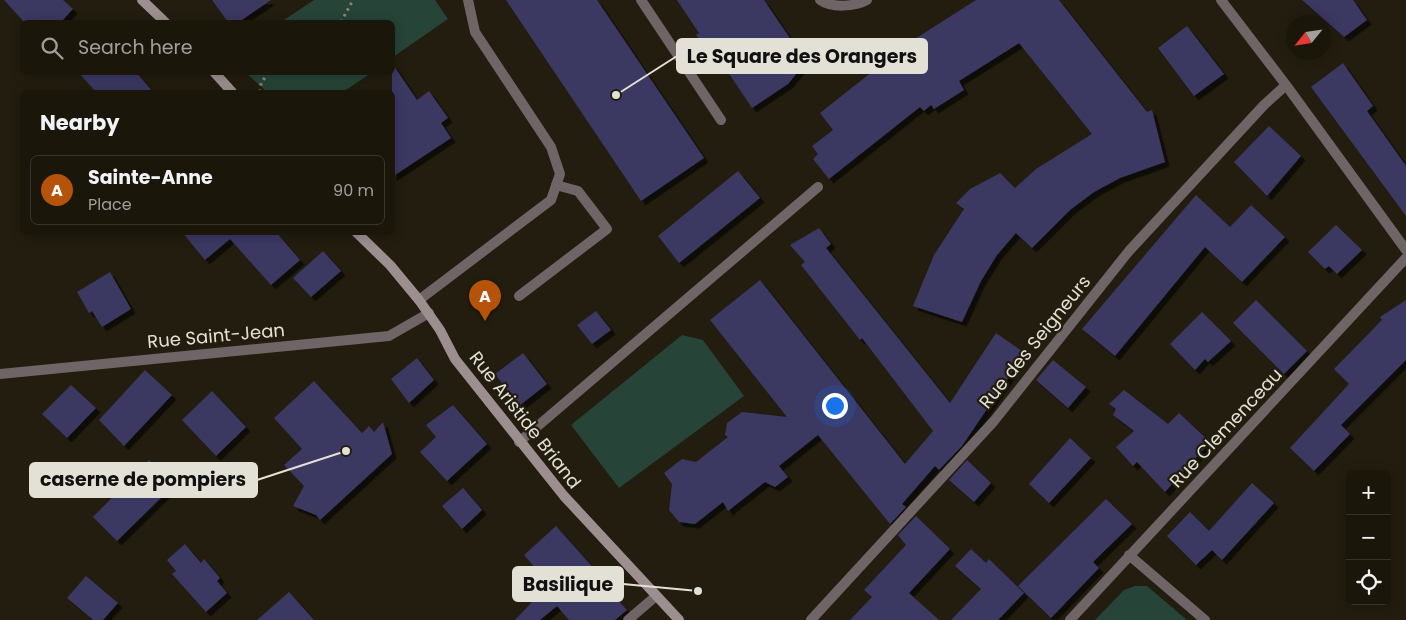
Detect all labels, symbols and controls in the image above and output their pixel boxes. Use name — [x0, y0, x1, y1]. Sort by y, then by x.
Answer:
north arrow — [1286, 15, 1331, 60]
search box — [20, 20, 395, 75]
icon: search — [38, 34, 66, 62]
text: Search here — [78, 34, 192, 61]
callout: Le Square des Orangers — [677, 39, 927, 73]
text: Le Square des Orangers — [687, 43, 917, 70]
text: Nearby — [40, 108, 120, 137]
text: Sainte-Anne — [88, 164, 213, 191]
text: A — [51, 179, 63, 202]
text: 90 m — [333, 179, 374, 202]
text: Place — [88, 193, 132, 216]
street label: Rue des Seigneurs — [973, 270, 1096, 414]
pin: A — [469, 280, 501, 321]
street label: Rue Saint-Jean — [146, 317, 286, 354]
street label: Rue Aristide Briand — [464, 346, 587, 494]
street label: Rue Clemenceau — [1164, 362, 1288, 493]
your location — [822, 393, 848, 419]
callout: caserne de pompiers — [30, 463, 257, 497]
text: caserne de pompiers — [40, 466, 246, 493]
map controls — [1346, 470, 1391, 605]
button: + — [1346, 470, 1391, 515]
button: − — [1346, 515, 1391, 560]
button: locate — [1346, 560, 1391, 605]
callout: Basilique — [513, 567, 623, 601]
text: Basilique — [523, 571, 613, 598]

